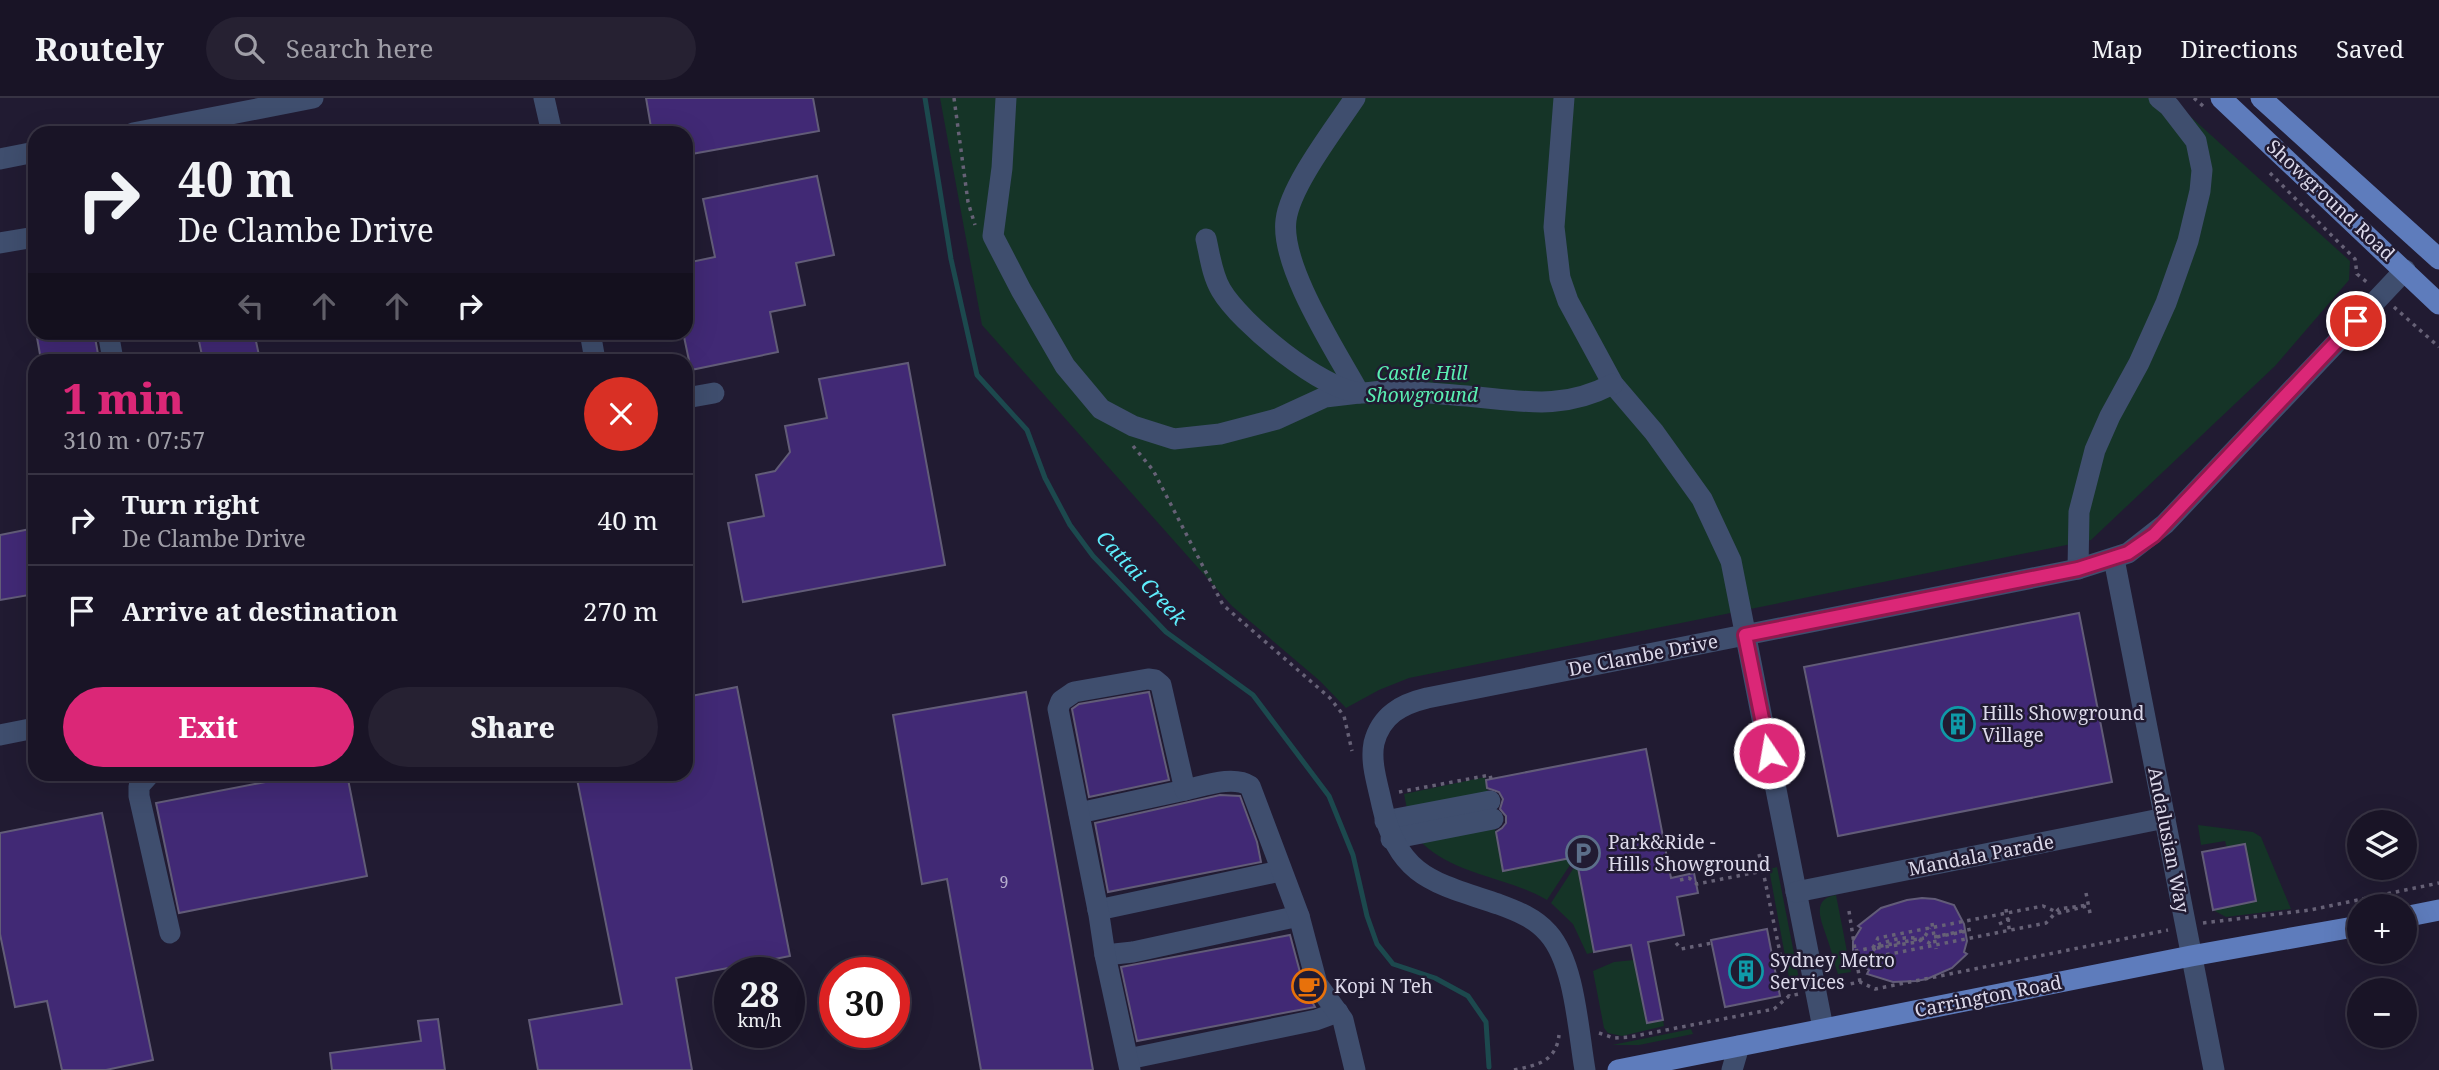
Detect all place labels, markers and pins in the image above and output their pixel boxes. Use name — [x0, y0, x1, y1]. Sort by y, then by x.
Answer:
pin — [2326, 291, 2386, 351]
place label: Hills Showground Village — [1982, 700, 2145, 748]
building icon: Hills Showground Village — [1939, 705, 1977, 743]
place label: Park&Ride - Hills Showground — [1608, 829, 1771, 877]
parking icon: Park&Ride - Hills Showground — [1564, 834, 1602, 872]
place label: Sydney Metro Services — [1770, 947, 1895, 995]
building icon: Sydney Metro Services — [1727, 952, 1765, 990]
cafe icon: Kopi N Teh — [1290, 967, 1328, 1005]
place label: Kopi N Teh — [1334, 973, 1433, 999]

